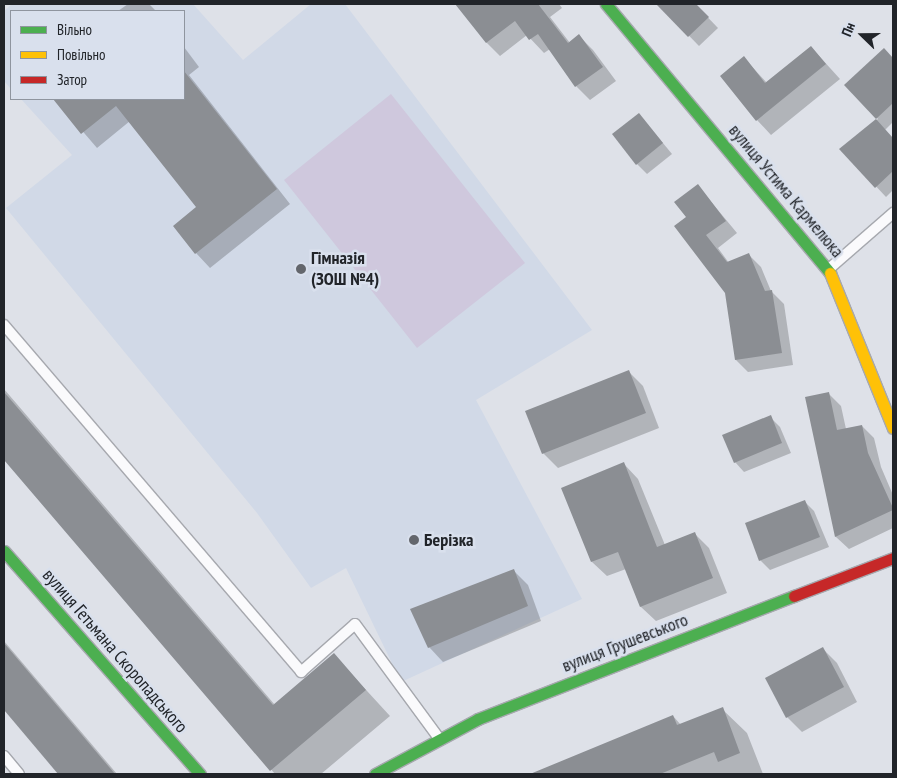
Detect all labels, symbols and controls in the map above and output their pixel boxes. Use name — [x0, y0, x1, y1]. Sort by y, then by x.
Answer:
legend — [10, 10, 185, 100]
north arrow — [837, 10, 887, 60]
text: Вільно — [57, 20, 92, 39]
text: Пн — [837, 20, 859, 39]
text: Повільно — [57, 45, 105, 64]
text: Затор — [57, 70, 87, 89]
street label: вулиця Устима Кармелюка — [724, 120, 848, 262]
place label: Гімназія (ЗОШ №4) — [311, 248, 379, 290]
marker: Гімназія (ЗОШ №4) — [295, 263, 307, 275]
place label: Берізка — [424, 529, 474, 551]
marker: Берізка — [408, 534, 420, 546]
street label: вулиця Гетьмана Скоропадського — [38, 565, 192, 737]
street label: вулиця Грушевського — [559, 609, 691, 677]

